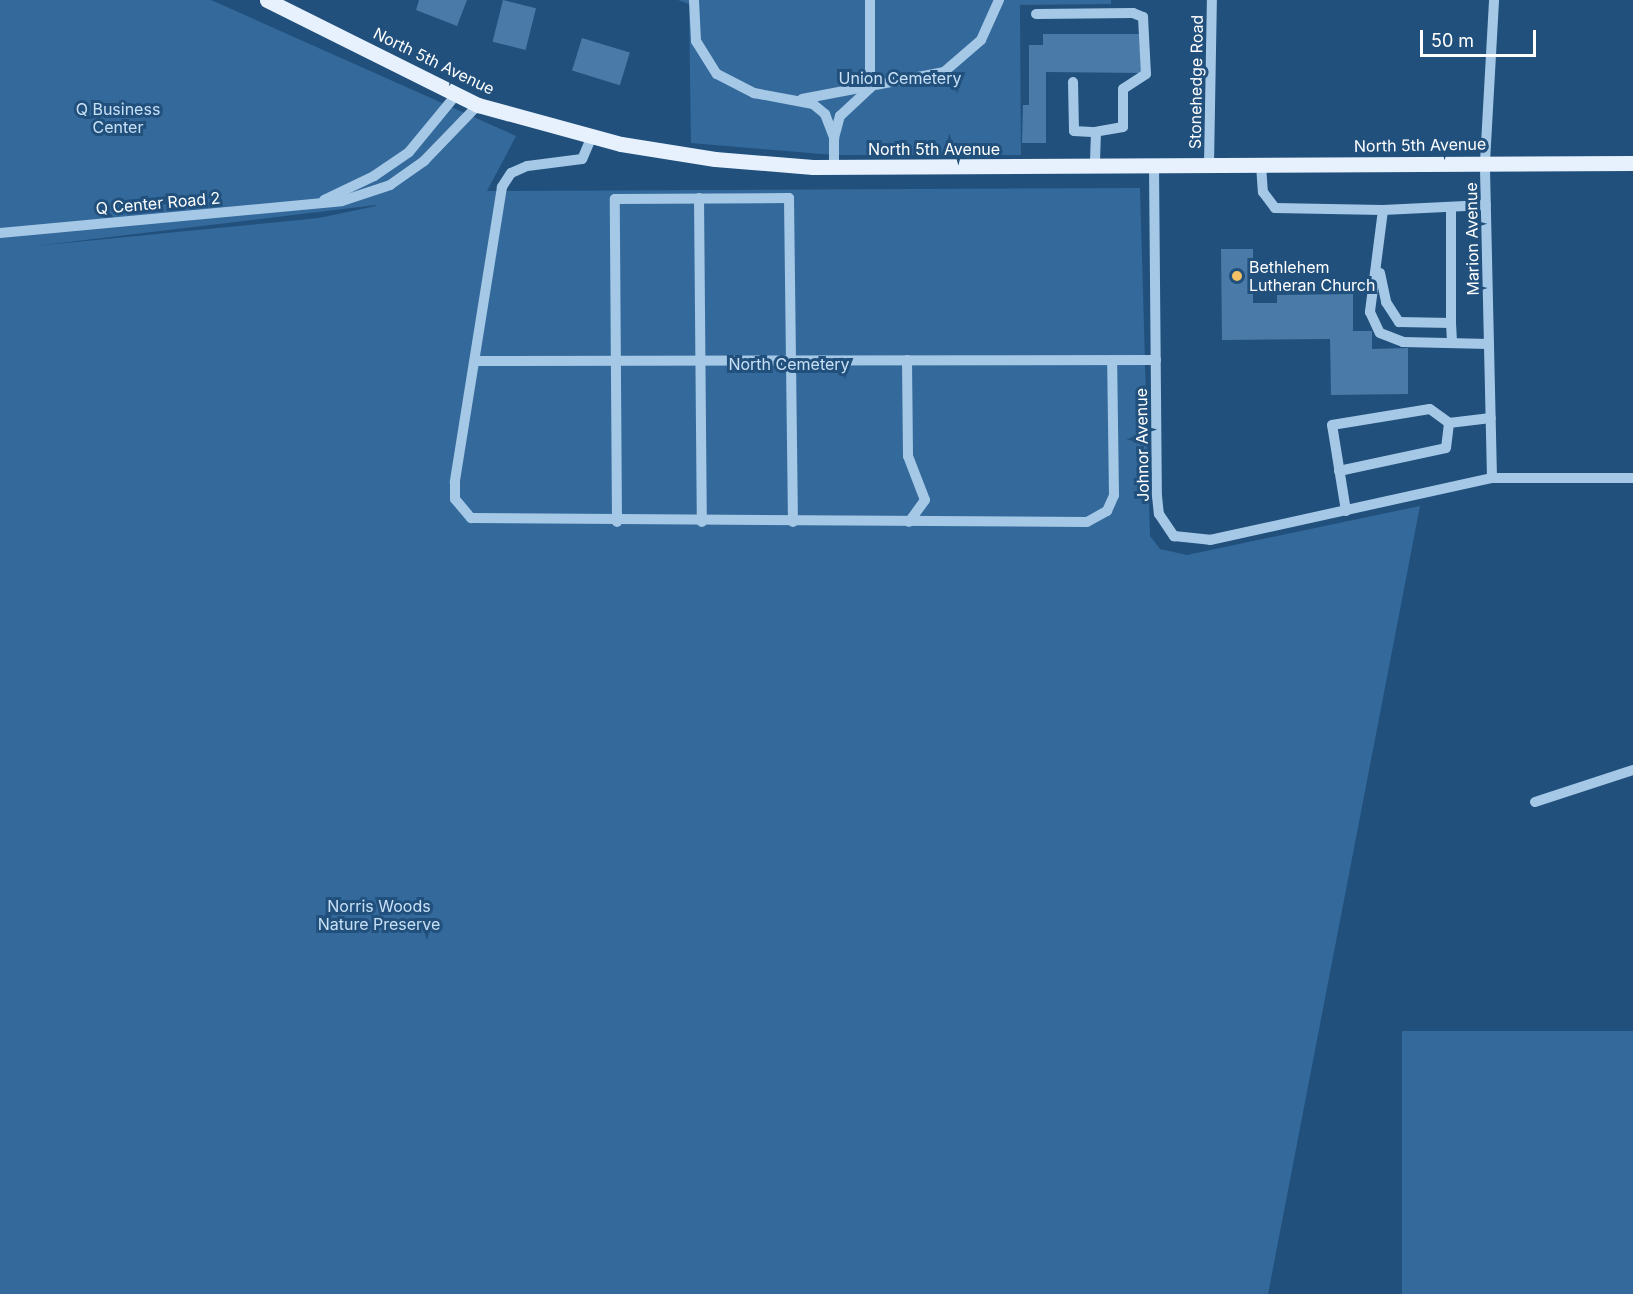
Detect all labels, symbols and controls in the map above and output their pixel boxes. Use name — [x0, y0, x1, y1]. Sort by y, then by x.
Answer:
street label: Stonehedge Road — [1185, 15, 1207, 149]
scale bar — [1423, 18, 1538, 56]
street label: North 5th Avenue — [370, 23, 498, 99]
text: 50 m — [1431, 30, 1474, 51]
park label: Union Cemetery — [839, 68, 961, 88]
park label: Q Business Center — [76, 99, 160, 137]
street label: North 5th Avenue — [1354, 134, 1486, 156]
street label: North 5th Avenue — [868, 139, 1000, 159]
street label: Marion Avenue — [1461, 182, 1483, 296]
street label: Q Center Road 2 — [95, 188, 221, 218]
place label: Bethlehem Lutheran Church — [1249, 257, 1375, 295]
marker: Bethlehem Lutheran Church — [1230, 269, 1244, 283]
park label: North Cemetery — [728, 354, 850, 374]
street label: Johnor Avenue — [1131, 388, 1153, 502]
park label: Norris Woods Nature Preserve — [318, 896, 440, 934]

